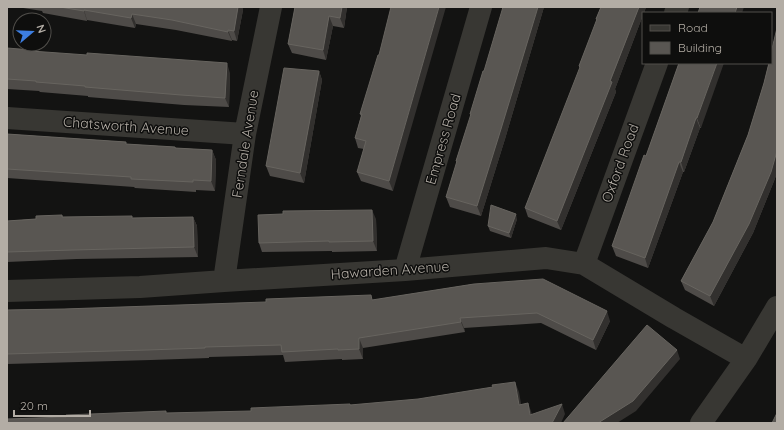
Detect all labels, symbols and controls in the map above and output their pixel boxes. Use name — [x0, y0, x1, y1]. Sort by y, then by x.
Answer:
north arrow — [12, 12, 52, 52]
legend — [642, 12, 772, 64]
text: Road — [678, 20, 708, 35]
text: N — [34, 23, 49, 35]
text: Building — [678, 40, 722, 55]
street label: Ferndale Avenue — [228, 89, 262, 199]
street label: Empress Road — [421, 91, 465, 187]
street label: Chatsworth Avenue — [63, 113, 190, 139]
street label: Oxford Road — [597, 121, 643, 205]
street label: Hawarden Avenue — [330, 257, 450, 283]
scale bar — [14, 392, 90, 418]
text: 20 m — [20, 398, 48, 413]

